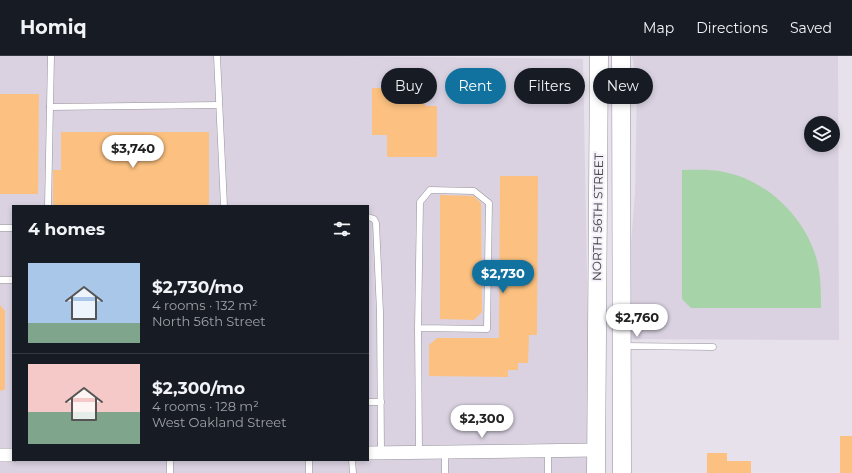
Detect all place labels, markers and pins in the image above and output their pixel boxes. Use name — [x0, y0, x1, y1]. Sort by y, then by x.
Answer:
pin: $3,740 — [100, 135, 166, 169]
pin: $2,730 — [470, 260, 536, 294]
pin: $2,760 — [604, 304, 670, 338]
pin: $2,300 — [449, 405, 515, 439]

